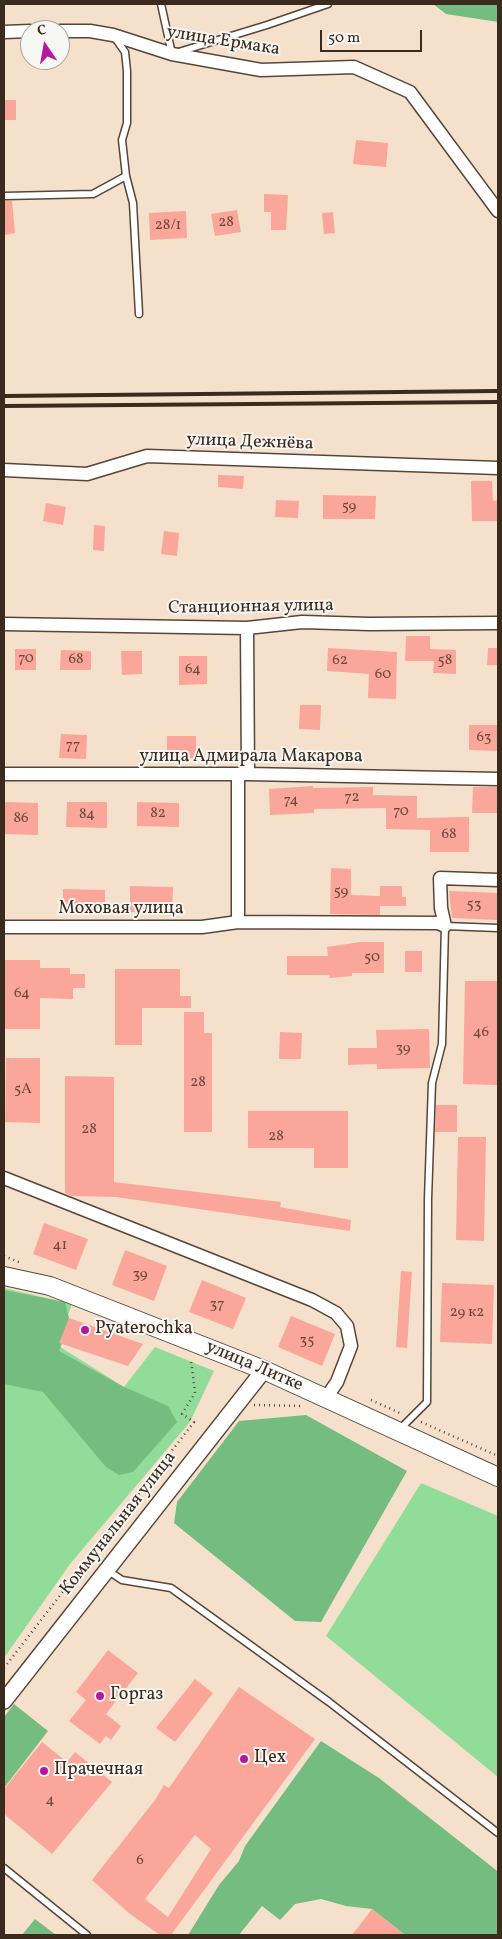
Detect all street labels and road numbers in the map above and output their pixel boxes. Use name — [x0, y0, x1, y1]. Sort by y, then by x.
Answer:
street label: улица Ермака — [165, 22, 281, 62]
street label: улица Дежнёва — [186, 430, 314, 456]
street label: Станционная улица — [168, 596, 334, 620]
street label: улица Адмирала Макарова — [139, 747, 363, 769]
street label: Моховая улица — [58, 899, 184, 921]
street label: улица Литке — [202, 1337, 306, 1397]
street label: Коммунальная улица — [56, 1448, 182, 1600]

